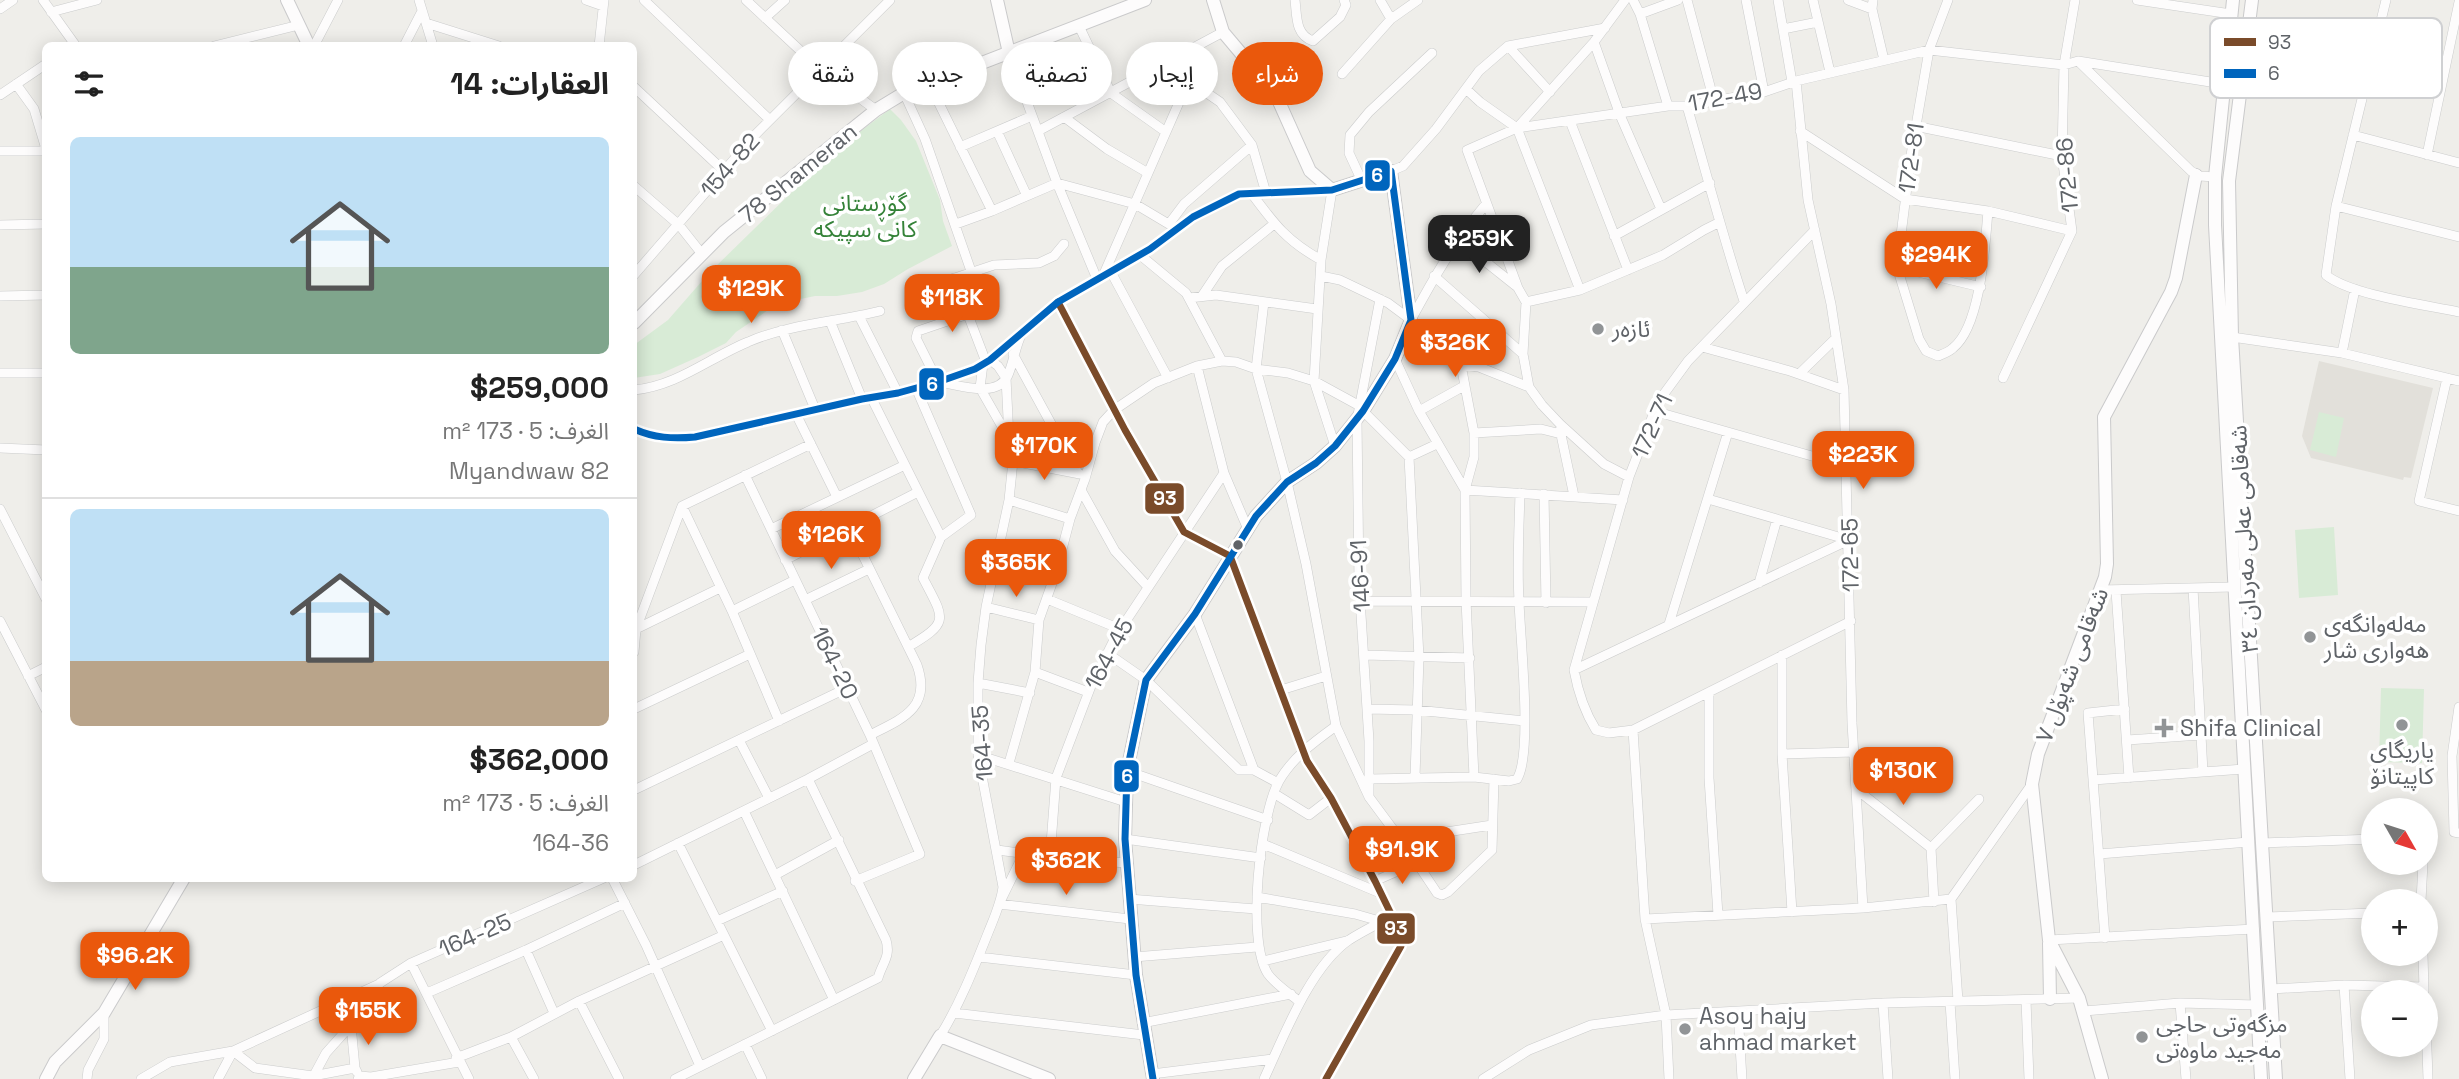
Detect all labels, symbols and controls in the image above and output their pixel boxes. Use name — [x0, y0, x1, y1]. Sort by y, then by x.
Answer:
legend — [2210, 18, 2442, 98]
text: 93 — [2268, 30, 2291, 55]
chip: شقة — [788, 42, 878, 105]
chip: جديد — [892, 42, 987, 105]
chip: تصفية — [1001, 42, 1112, 105]
chip: إيجار — [1126, 42, 1218, 105]
chip: شراء — [1232, 42, 1323, 105]
text: 6 — [2268, 61, 2280, 86]
text: العقارات: 14 — [450, 64, 609, 103]
icon: filters — [70, 65, 108, 103]
street label: 172-49 — [1685, 76, 1765, 118]
street label: 78 Shameran — [733, 116, 863, 230]
street label: 172-81 — [1891, 121, 1931, 195]
street label: 154-82 — [694, 126, 766, 204]
street label: 172-86 — [2049, 136, 2085, 214]
line badge: 6 — [1364, 159, 1391, 192]
text: 6 — [1371, 163, 1383, 188]
icon: home — [277, 183, 403, 309]
park label: گۆڕستانی کانی سپیکە — [813, 188, 917, 244]
pin: $259K — [1430, 216, 1528, 275]
text: $259K — [1444, 223, 1514, 253]
pin: $294K — [1887, 232, 1985, 291]
text: $294K — [1901, 239, 1971, 269]
pin: $129K — [702, 266, 800, 325]
text: $129K — [718, 273, 784, 303]
pin: $118K — [903, 274, 1001, 334]
text: $118K — [921, 282, 983, 312]
place label: ئازەر — [1611, 314, 1650, 344]
pin: $326K — [1406, 320, 1504, 379]
marker: ئازەر — [1590, 321, 1606, 337]
text: $326K — [1420, 327, 1490, 357]
line badge: 6 — [918, 367, 945, 401]
text: $259,000 — [470, 368, 609, 407]
text: 6 — [926, 372, 938, 397]
street label: 172-71 — [1625, 389, 1679, 463]
text: الغرف: 5 · 173 m² — [442, 416, 609, 446]
pin: $170K — [995, 422, 1093, 482]
street label: شەقامی عەلی مەردان ٣٤ — [2223, 424, 2265, 654]
text: $170K — [1011, 430, 1077, 460]
pin: $223K — [1814, 432, 1912, 491]
text: $223K — [1828, 439, 1898, 469]
text: 82 Myandwaw — [449, 456, 609, 486]
line badge: 93 — [1144, 482, 1185, 515]
text: 93 — [1153, 486, 1177, 511]
pin: $126K — [782, 512, 880, 571]
street label: 172-65 — [1834, 518, 1866, 592]
text: $126K — [798, 519, 864, 549]
unlabelled marker — [1231, 538, 1245, 552]
street label: 146-91 — [1343, 539, 1377, 613]
pin: $365K — [967, 540, 1065, 599]
text: $365K — [981, 547, 1051, 577]
icon: home — [277, 555, 403, 681]
street label: شەقامی شەپۆل ٧ — [2029, 583, 2115, 747]
place label: مەلەوانگەی هەواری شار — [2323, 609, 2429, 665]
street label: 164-45 — [1078, 613, 1140, 695]
street label: 164-20 — [805, 622, 865, 704]
marker: مەلەوانگەی هەواری شار — [2302, 629, 2318, 645]
street label: 164-35 — [964, 704, 1000, 782]
place label: Shifa Clinical — [2180, 713, 2321, 743]
marker: یاریگای کاپیتانۆ — [2394, 717, 2410, 733]
marker: Shifa Clinical — [2154, 718, 2174, 738]
place label: یاریگای کاپیتانۆ — [2370, 735, 2434, 791]
text: $362,000 — [470, 740, 609, 779]
pin: $130K — [1854, 748, 1952, 807]
text: $130K — [1869, 755, 1937, 785]
line badge: 6 — [1113, 759, 1140, 793]
text: 6 — [1121, 764, 1133, 789]
text: الغرف: 5 · 173 m² — [442, 788, 609, 818]
north arrow — [2361, 798, 2438, 875]
map controls — [2361, 798, 2438, 1057]
pin: $91.9K — [1345, 826, 1459, 886]
text: 164-36 — [533, 828, 609, 858]
text: $91.9K — [1365, 834, 1439, 864]
pin: $362K — [1017, 838, 1115, 897]
text: $362K — [1031, 845, 1101, 875]
button: + — [2361, 889, 2438, 966]
street label: 164-25 — [434, 906, 516, 964]
line badge: 93 — [1376, 912, 1416, 945]
text: 93 — [1384, 916, 1408, 941]
pin: $96.2K — [78, 932, 192, 992]
text: $96.2K — [96, 940, 174, 970]
button: − — [2361, 980, 2438, 1057]
pin: $155K — [319, 988, 417, 1047]
text: $155K — [335, 995, 401, 1025]
place label: Asoy hajy ahmad market — [1699, 1001, 1857, 1057]
place label: مزگەوتی حاجی مەجید ماوەتی — [2156, 1009, 2288, 1065]
marker: Asoy hajy ahmad market — [1677, 1021, 1693, 1037]
marker: مزگەوتی حاجی مەجید ماوەتی — [2134, 1029, 2150, 1045]

